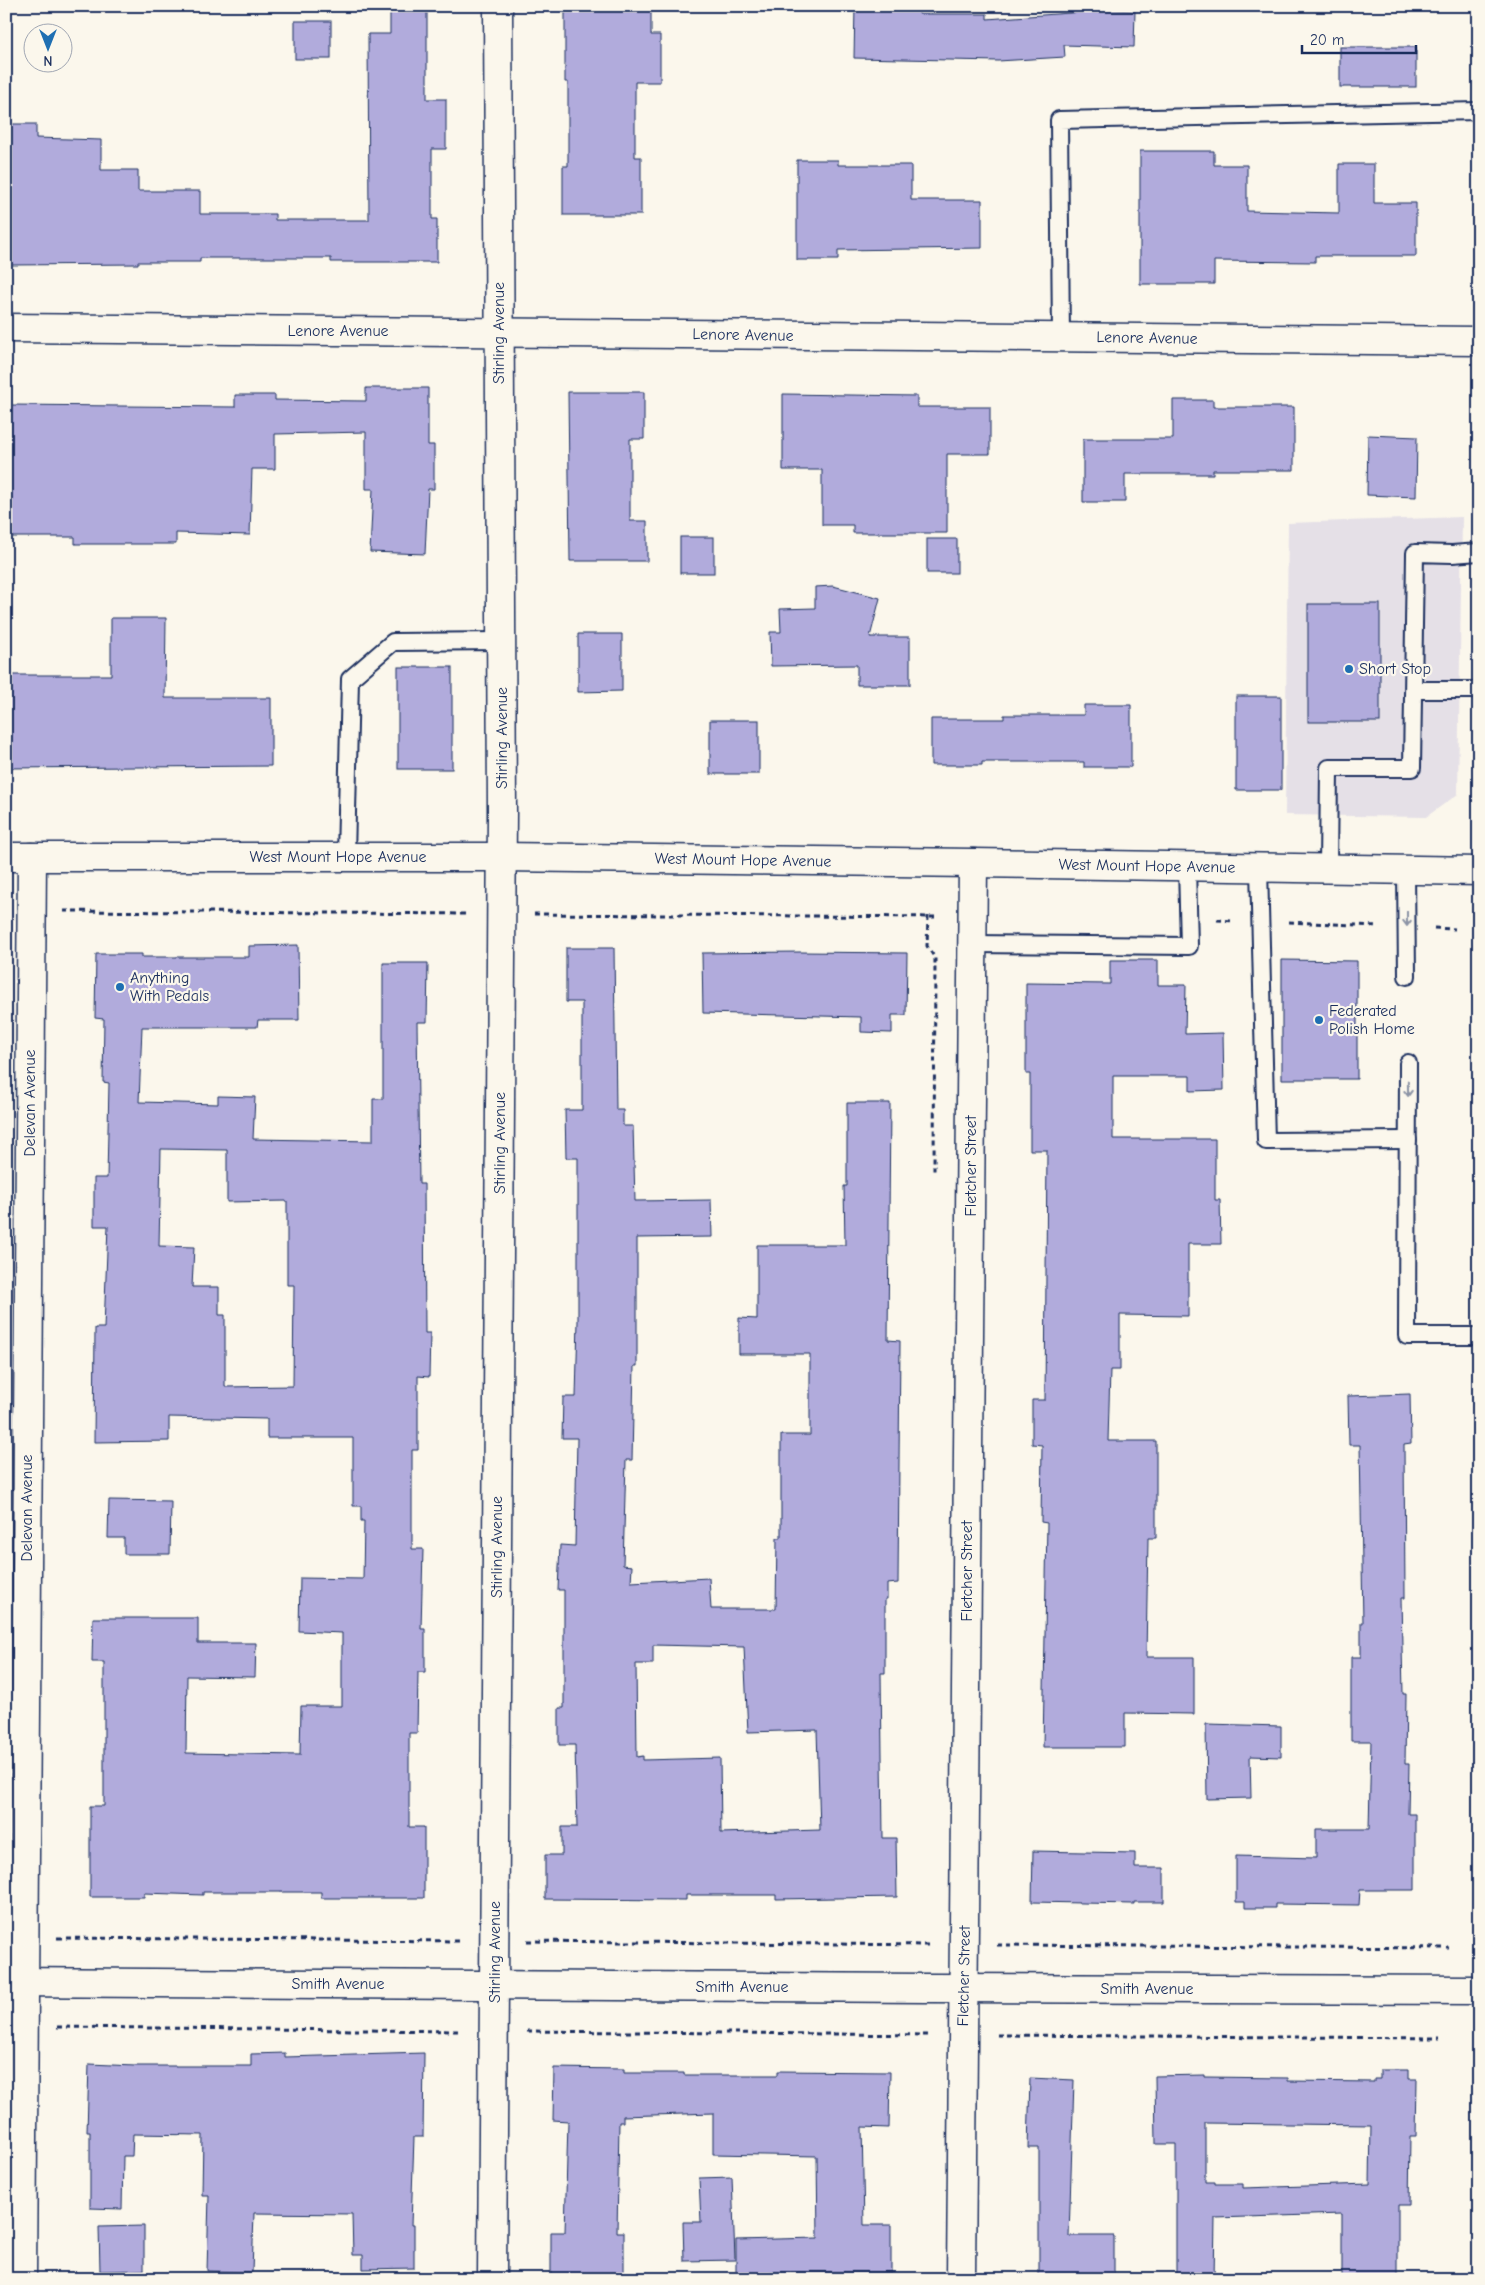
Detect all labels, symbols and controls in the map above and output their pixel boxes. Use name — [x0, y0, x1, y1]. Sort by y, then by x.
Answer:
north arrow — [22, 22, 72, 72]
scale bar — [1302, 22, 1416, 54]
text: 20 m — [1310, 31, 1344, 49]
text: N — [43, 52, 53, 69]
street label: Stirling Avenue — [490, 282, 508, 384]
street label: Lenore Avenue — [287, 322, 389, 340]
street label: Lenore Avenue — [692, 325, 794, 345]
street label: Lenore Avenue — [1096, 328, 1198, 348]
place label: Short Stop — [1359, 660, 1431, 678]
marker: Short Stop — [1343, 663, 1355, 675]
street label: Stirling Avenue — [493, 687, 511, 789]
street label: West Mount Hope Avenue — [250, 848, 426, 866]
street label: West Mount Hope Avenue — [654, 849, 832, 871]
street label: West Mount Hope Avenue — [1058, 855, 1236, 877]
one-way arrow — [1402, 910, 1412, 927]
place label: Anything With Pedals — [130, 969, 210, 1005]
marker: Anything With Pedals — [114, 981, 126, 993]
place label: Federated Polish Home — [1329, 1002, 1415, 1038]
marker: Federated Polish Home — [1313, 1014, 1325, 1026]
street label: Delevan Avenue — [21, 1049, 39, 1157]
one-way arrow — [1403, 1080, 1413, 1096]
street label: Stirling Avenue — [491, 1092, 509, 1194]
street label: Fletcher Street — [962, 1115, 980, 1216]
street label: Delevan Avenue — [18, 1454, 36, 1562]
street label: Stirling Avenue — [488, 1496, 506, 1598]
street label: Fletcher Street — [958, 1520, 976, 1621]
street label: Stirling Avenue — [486, 1901, 504, 2003]
street label: Fletcher Street — [954, 1925, 974, 2027]
street label: Smith Avenue — [292, 1975, 384, 1993]
street label: Smith Avenue — [696, 1978, 788, 1996]
street label: Smith Avenue — [1101, 1980, 1193, 1998]

